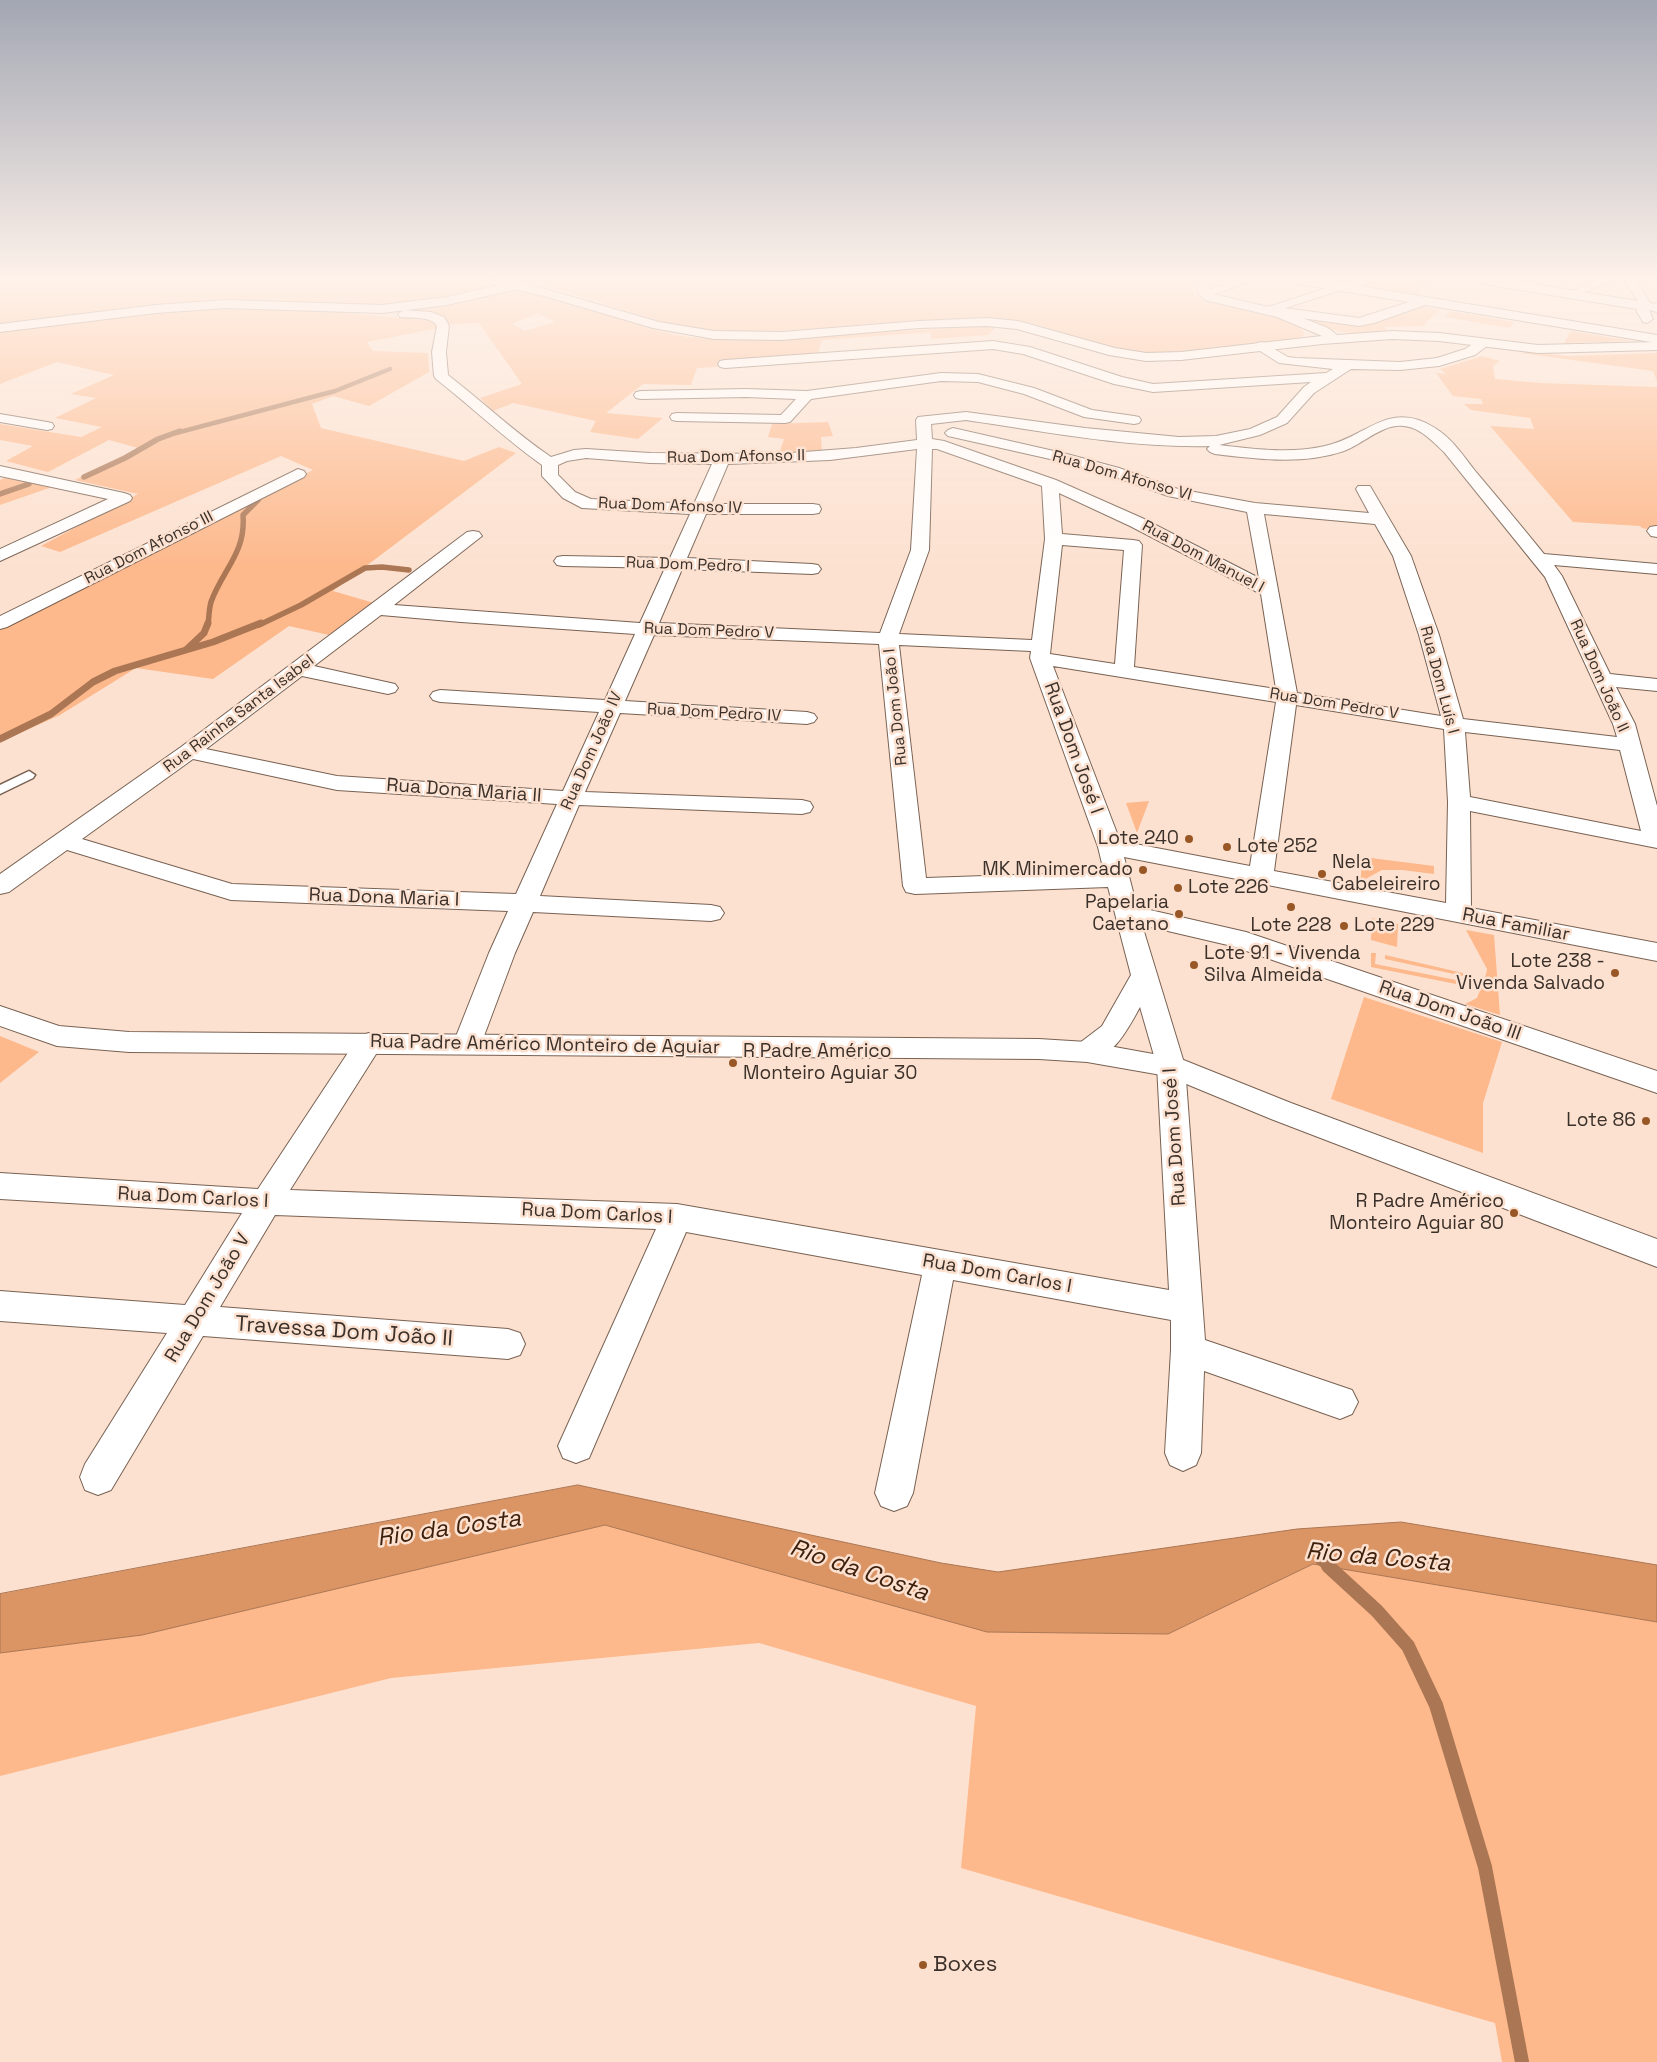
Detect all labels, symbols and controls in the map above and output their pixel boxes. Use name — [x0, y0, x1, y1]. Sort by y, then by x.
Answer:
street label: Rua Dom Afonso II — [667, 446, 805, 468]
street label: Rua Dom Afonso VI — [1050, 447, 1194, 505]
street label: Rua Dom Afonso IV — [598, 494, 742, 518]
street label: Rua Dom Afonso III — [81, 507, 217, 589]
street label: Rua Dom Manuel I — [1139, 517, 1267, 597]
street label: Rua Dom Pedro I — [626, 553, 750, 577]
street label: Rua Dom João II — [1566, 617, 1632, 735]
street label: Rua Dom Pedro V — [644, 619, 774, 643]
street label: Rua Dom Luís I — [1415, 624, 1463, 736]
street label: Rua Dom João I — [880, 648, 912, 766]
street label: Rua Rainha Santa Isabel — [160, 651, 318, 777]
street label: Rua Dom José I — [1039, 679, 1107, 817]
street label: Rua Dom Pedro V — [1268, 684, 1400, 724]
street label: Rua Dom João IV — [557, 689, 627, 813]
street label: Rua Dom Pedro IV — [646, 700, 782, 726]
street label: Rua Dona Maria II — [386, 774, 542, 808]
place label: Lote 240 — [1098, 828, 1179, 850]
marker: Lote 240 — [1183, 833, 1195, 845]
place label: Lote 252 — [1237, 836, 1317, 858]
marker: Lote 252 — [1221, 841, 1233, 853]
place label: Nela Cabeleireiro — [1332, 852, 1440, 896]
place label: MK Minimercado — [982, 859, 1133, 881]
marker: MK Minimercado — [1137, 864, 1149, 876]
marker: Nela Cabeleireiro — [1316, 868, 1328, 880]
place label: Lote 226 — [1188, 877, 1269, 899]
marker: Lote 226 — [1172, 882, 1184, 894]
street label: Rua Dona Maria I — [308, 884, 460, 912]
place label: Papelaria Caetano — [1085, 892, 1169, 936]
marker: Lote 228 — [1285, 901, 1297, 913]
street label: Rua Familiar — [1460, 903, 1572, 947]
marker: Papelaria Caetano — [1173, 908, 1185, 920]
place label: Lote 228 — [1251, 915, 1331, 937]
place label: Lote 229 — [1354, 915, 1435, 937]
marker: Lote 229 — [1338, 920, 1350, 932]
place label: Lote 91 - Vivenda Silva Almeida — [1204, 943, 1361, 987]
place label: Lote 238 - Vivenda Salvado — [1456, 951, 1605, 995]
marker: Lote 91 - Vivenda Silva Almeida — [1188, 959, 1200, 971]
marker: Lote 238 - Vivenda Salvado — [1609, 967, 1621, 979]
street label: Rua Dom João III — [1376, 976, 1524, 1046]
street label: Rua Padre Américo Monteiro de Aguiar — [370, 1031, 720, 1059]
place label: R Padre Américo Monteiro Aguiar 30 — [743, 1041, 917, 1085]
marker: R Padre Américo Monteiro Aguiar 30 — [727, 1057, 739, 1069]
street label: Rua Dom José I — [1159, 1067, 1191, 1207]
place label: Lote 86 — [1566, 1110, 1636, 1132]
marker: Lote 86 — [1640, 1115, 1652, 1127]
street label: Rua Dom Carlos I — [117, 1183, 269, 1213]
place label: R Padre Américo Monteiro Aguiar 80 — [1329, 1191, 1504, 1235]
street label: Rua Dom Carlos I — [521, 1199, 673, 1229]
marker: R Padre Américo Monteiro Aguiar 80 — [1508, 1207, 1520, 1219]
street label: Rua Dom João V — [160, 1229, 256, 1367]
street label: Rua Dom Carlos I — [921, 1250, 1073, 1298]
street label: Travessa Dom João II — [234, 1311, 454, 1353]
water label: Rio da Costa — [375, 1505, 523, 1553]
water label: Rio da Costa — [786, 1534, 932, 1608]
water label: Rio da Costa — [1305, 1537, 1451, 1579]
place label: Boxes — [933, 1952, 997, 1978]
marker: Boxes — [917, 1959, 929, 1971]

